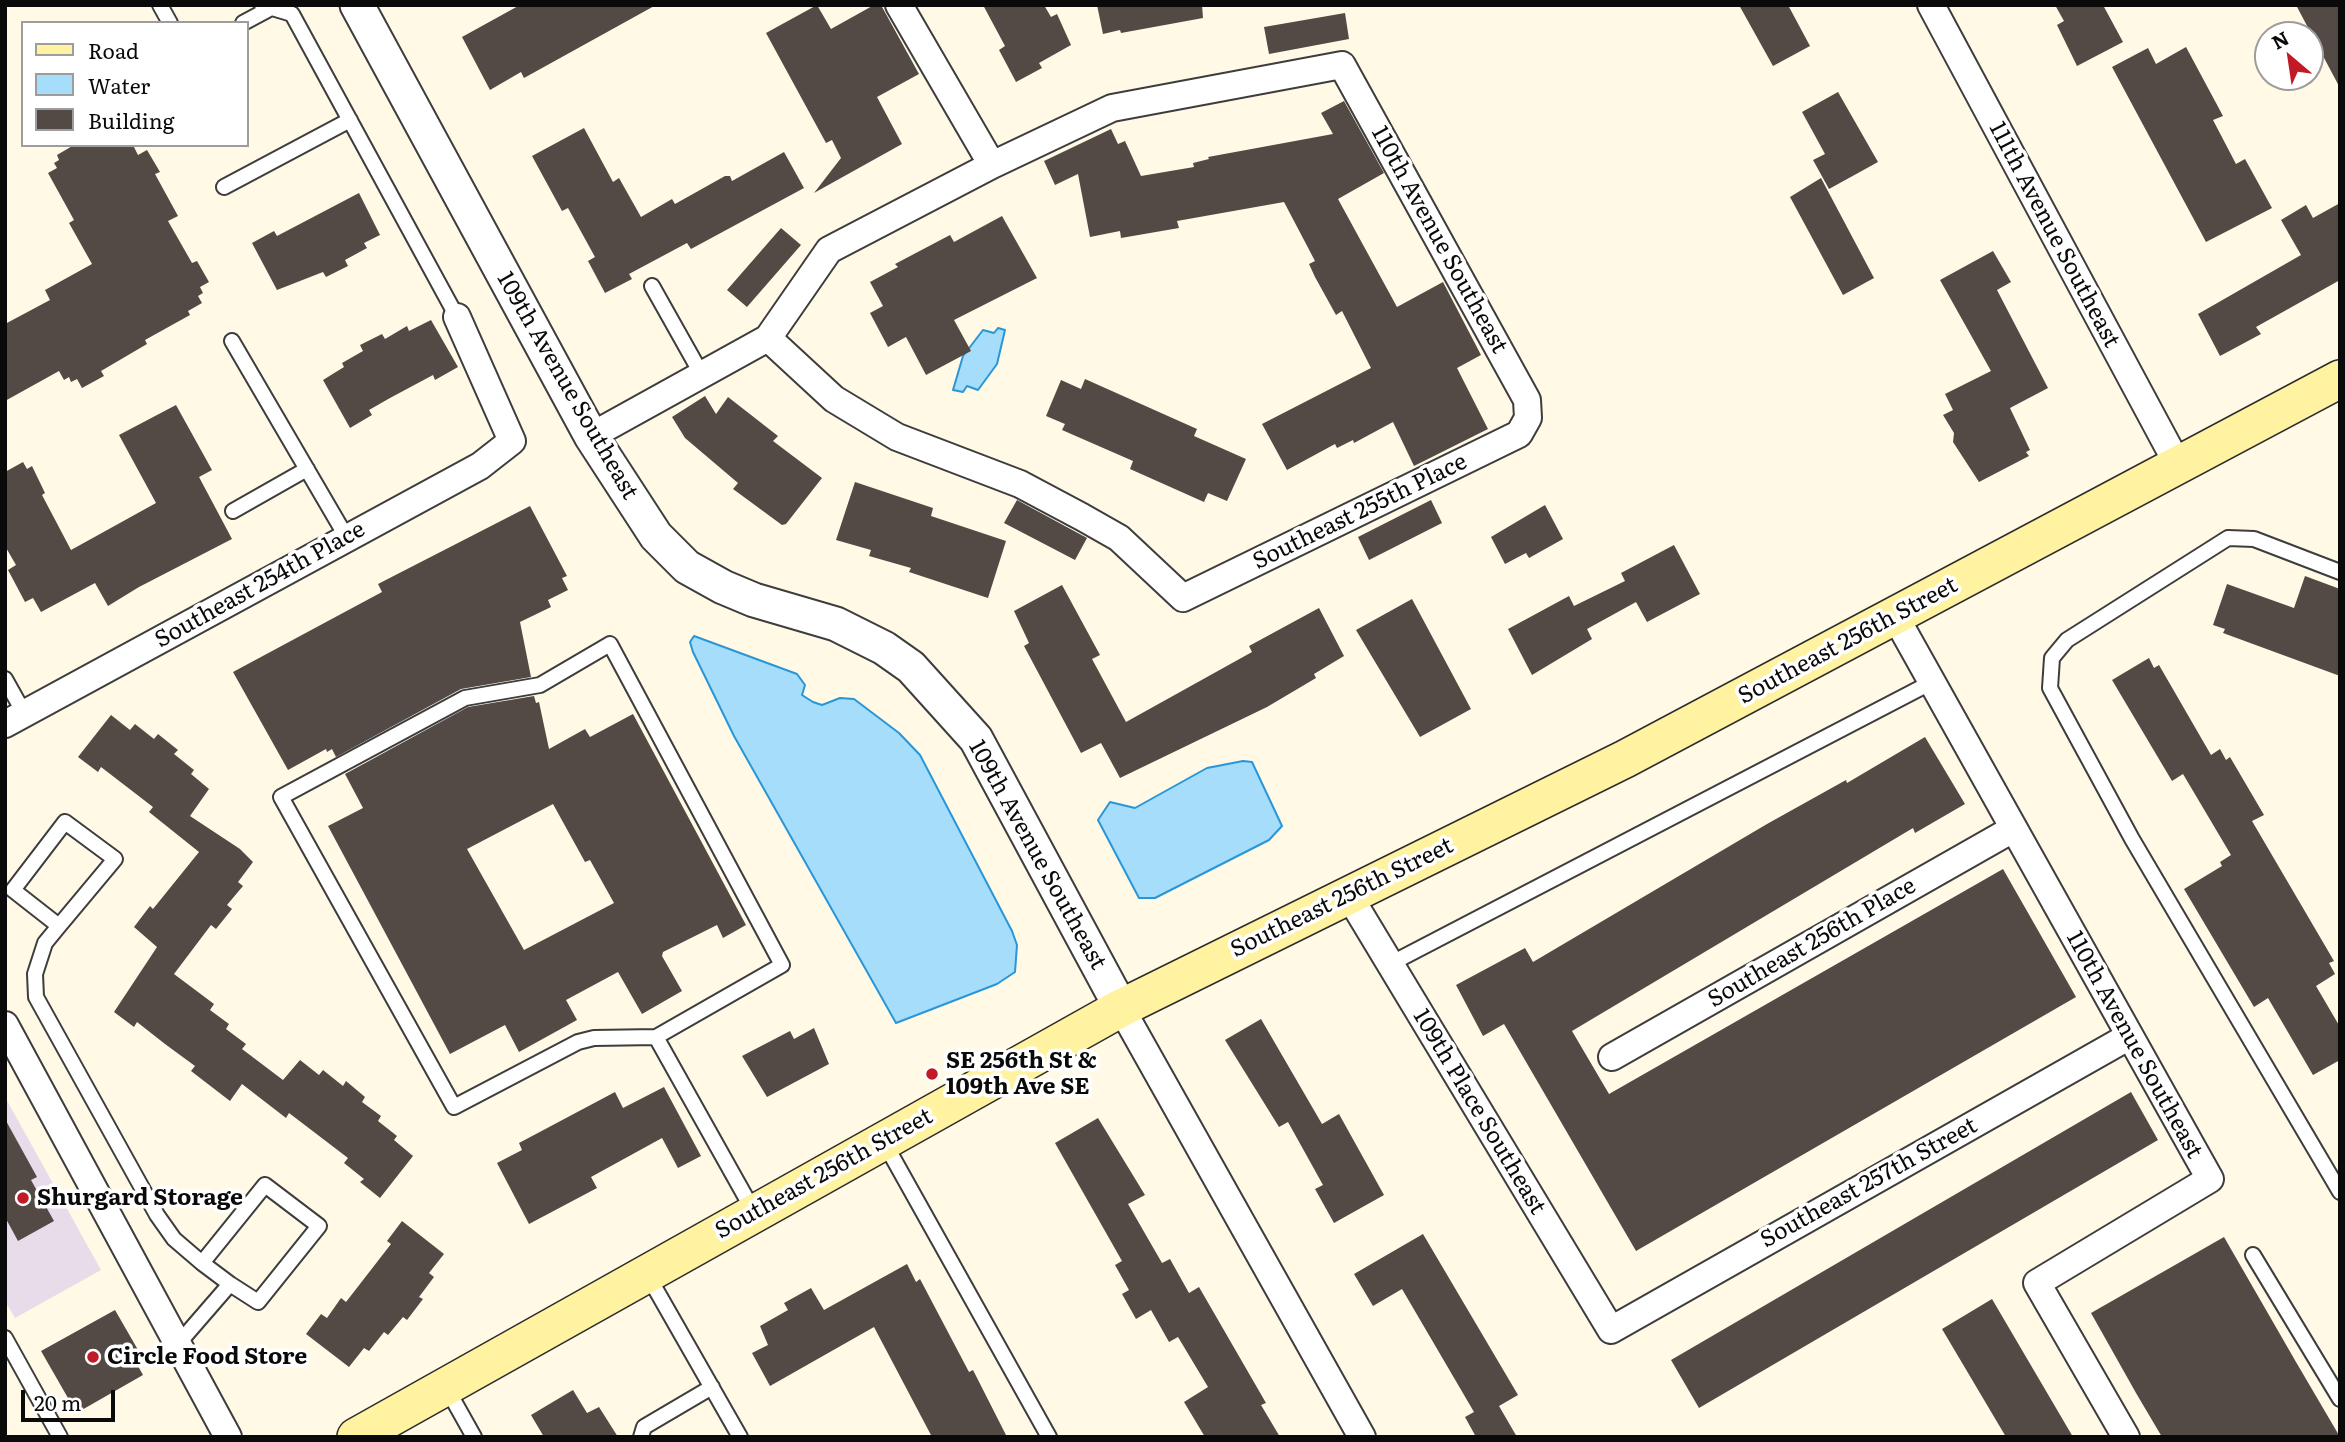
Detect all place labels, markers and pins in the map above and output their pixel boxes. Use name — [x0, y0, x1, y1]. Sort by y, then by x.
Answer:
place label: SE 256th St & 109th Ave SE — [946, 1047, 1097, 1101]
marker: SE 256th St & 109th Ave SE — [924, 1066, 940, 1082]
place label: Shurgard Storage — [37, 1184, 243, 1212]
marker: Shurgard Storage — [15, 1190, 31, 1206]
place label: Circle Food Store — [107, 1343, 307, 1371]
marker: Circle Food Store — [85, 1349, 101, 1365]

